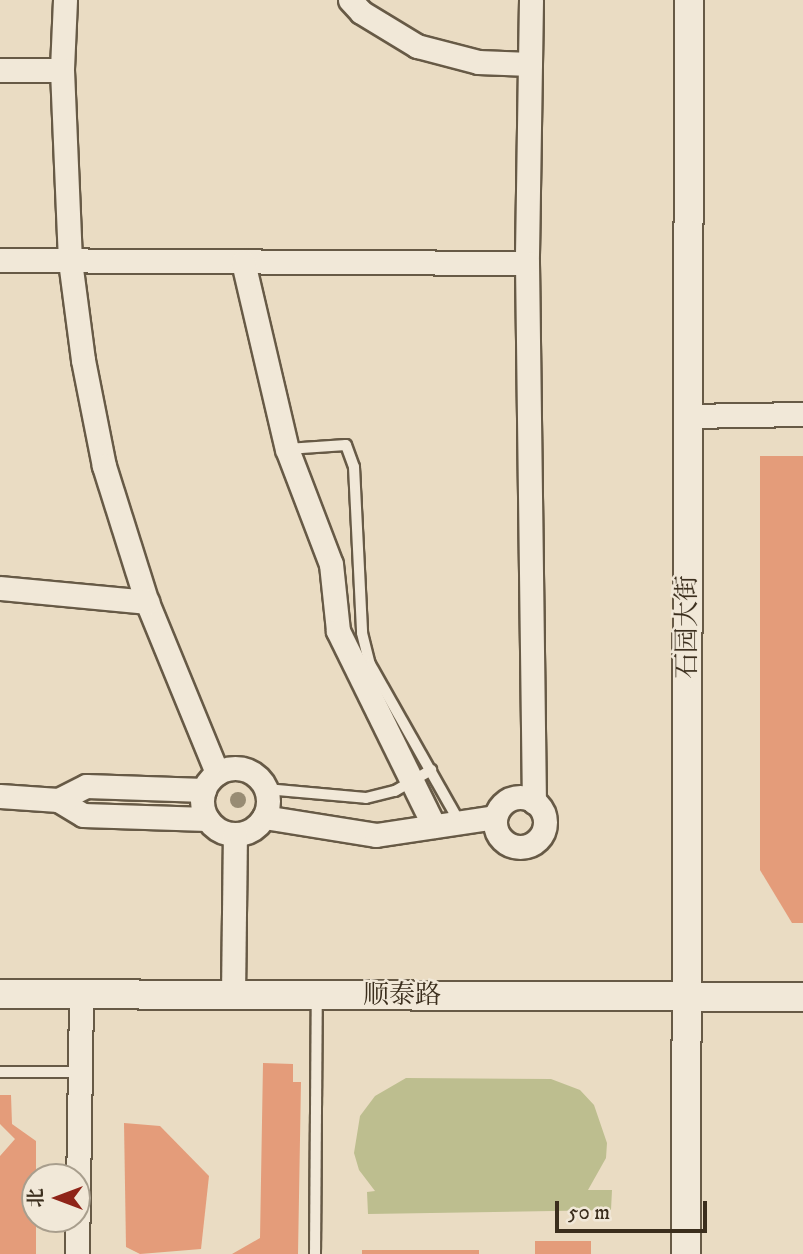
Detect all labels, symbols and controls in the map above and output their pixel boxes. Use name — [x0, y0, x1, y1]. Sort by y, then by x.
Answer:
street label: 石园大街 — [672, 575, 704, 679]
street label: 顺泰路 — [363, 980, 441, 1012]
north arrow — [21, 1163, 91, 1233]
scale bar — [558, 1188, 710, 1232]
text: 北 — [25, 1189, 48, 1208]
text: 50 m — [568, 1200, 610, 1226]

